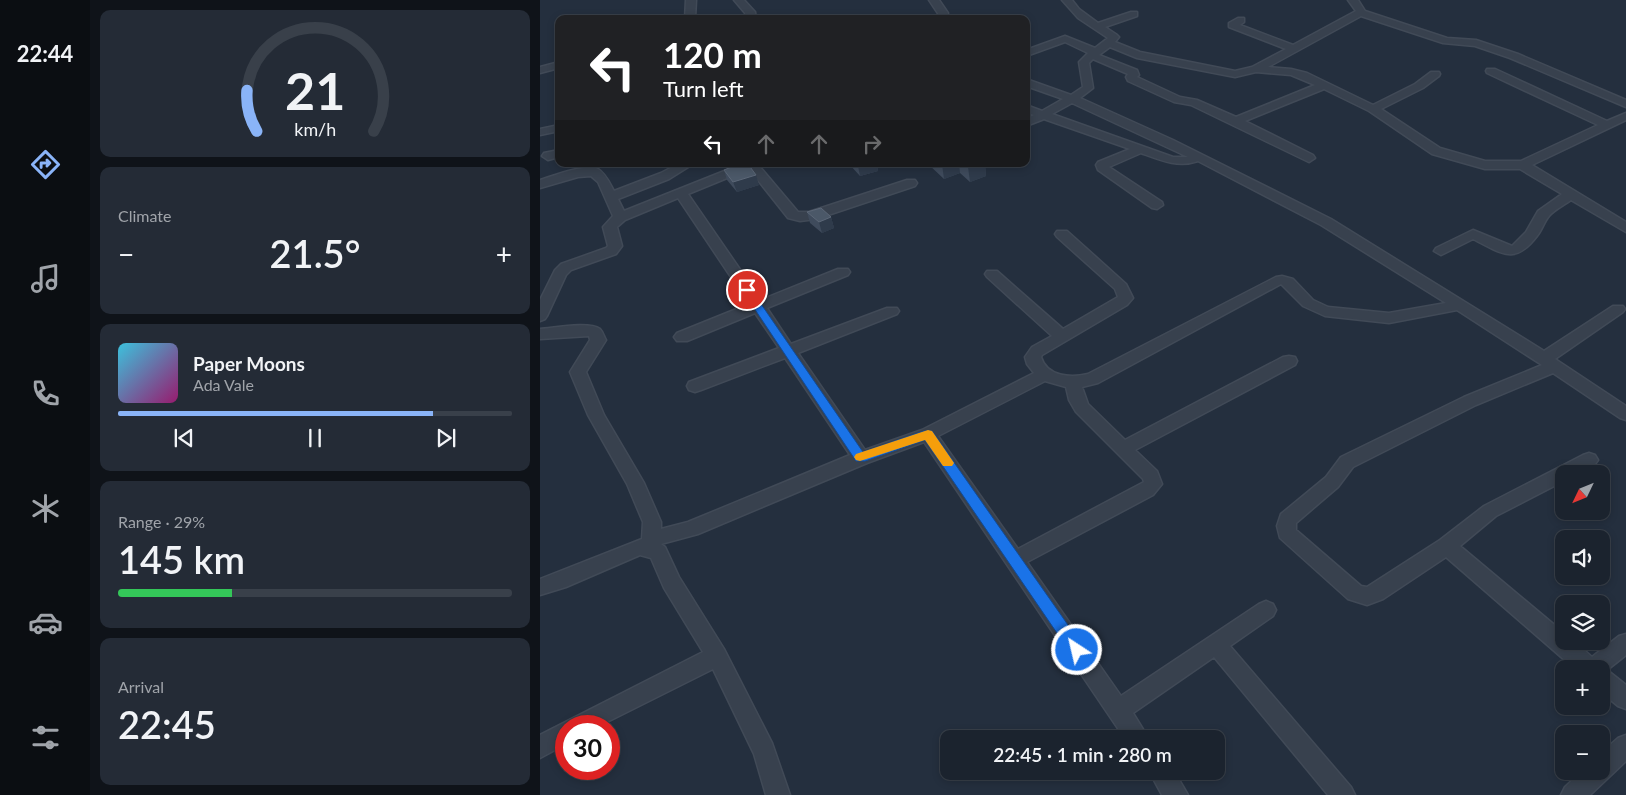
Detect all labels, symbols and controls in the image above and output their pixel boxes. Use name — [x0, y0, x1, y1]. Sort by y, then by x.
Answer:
text: 120 m — [663, 33, 762, 75]
icon: left — [580, 35, 645, 100]
text: 22:44 — [17, 40, 73, 67]
text: 21 — [285, 59, 345, 121]
text: Turn left — [663, 75, 744, 102]
text: km/h — [294, 118, 336, 140]
icon: left — [699, 130, 727, 158]
icon: ahead — [752, 130, 780, 158]
icon: ahead — [805, 130, 833, 158]
icon: right — [858, 130, 886, 158]
icon: directions — [28, 147, 63, 182]
text: Climate — [118, 206, 171, 225]
text: 21.5° — [270, 230, 360, 276]
text: − — [118, 237, 134, 271]
text: + — [496, 237, 512, 271]
icon: music — [28, 261, 63, 296]
pin — [726, 269, 768, 311]
icon: arrive — [733, 276, 761, 304]
text: Paper Moons — [193, 352, 305, 375]
text: Ada Vale — [193, 375, 254, 394]
icon: phone — [28, 376, 63, 411]
icon: previous — [170, 424, 198, 452]
icon: pause — [301, 424, 329, 452]
icon: next — [432, 424, 460, 452]
north arrow — [1555, 465, 1610, 520]
map controls — [1555, 465, 1610, 780]
icon: climate — [28, 491, 63, 526]
text: Range · 29% — [118, 512, 205, 531]
button: sound — [1555, 530, 1610, 585]
text: 145 km — [118, 536, 245, 582]
button: layers — [1555, 595, 1610, 650]
icon: car — [28, 605, 63, 640]
position arrow — [1050, 623, 1102, 675]
button: + — [1555, 660, 1610, 715]
text: Arrival — [118, 677, 164, 696]
text: 22:45 — [118, 701, 216, 747]
speed limit sign: 30 — [555, 715, 620, 780]
icon: filters — [28, 720, 63, 755]
button: − — [1555, 725, 1610, 780]
text: 22:45 · 1 min · 280 m — [993, 743, 1172, 766]

